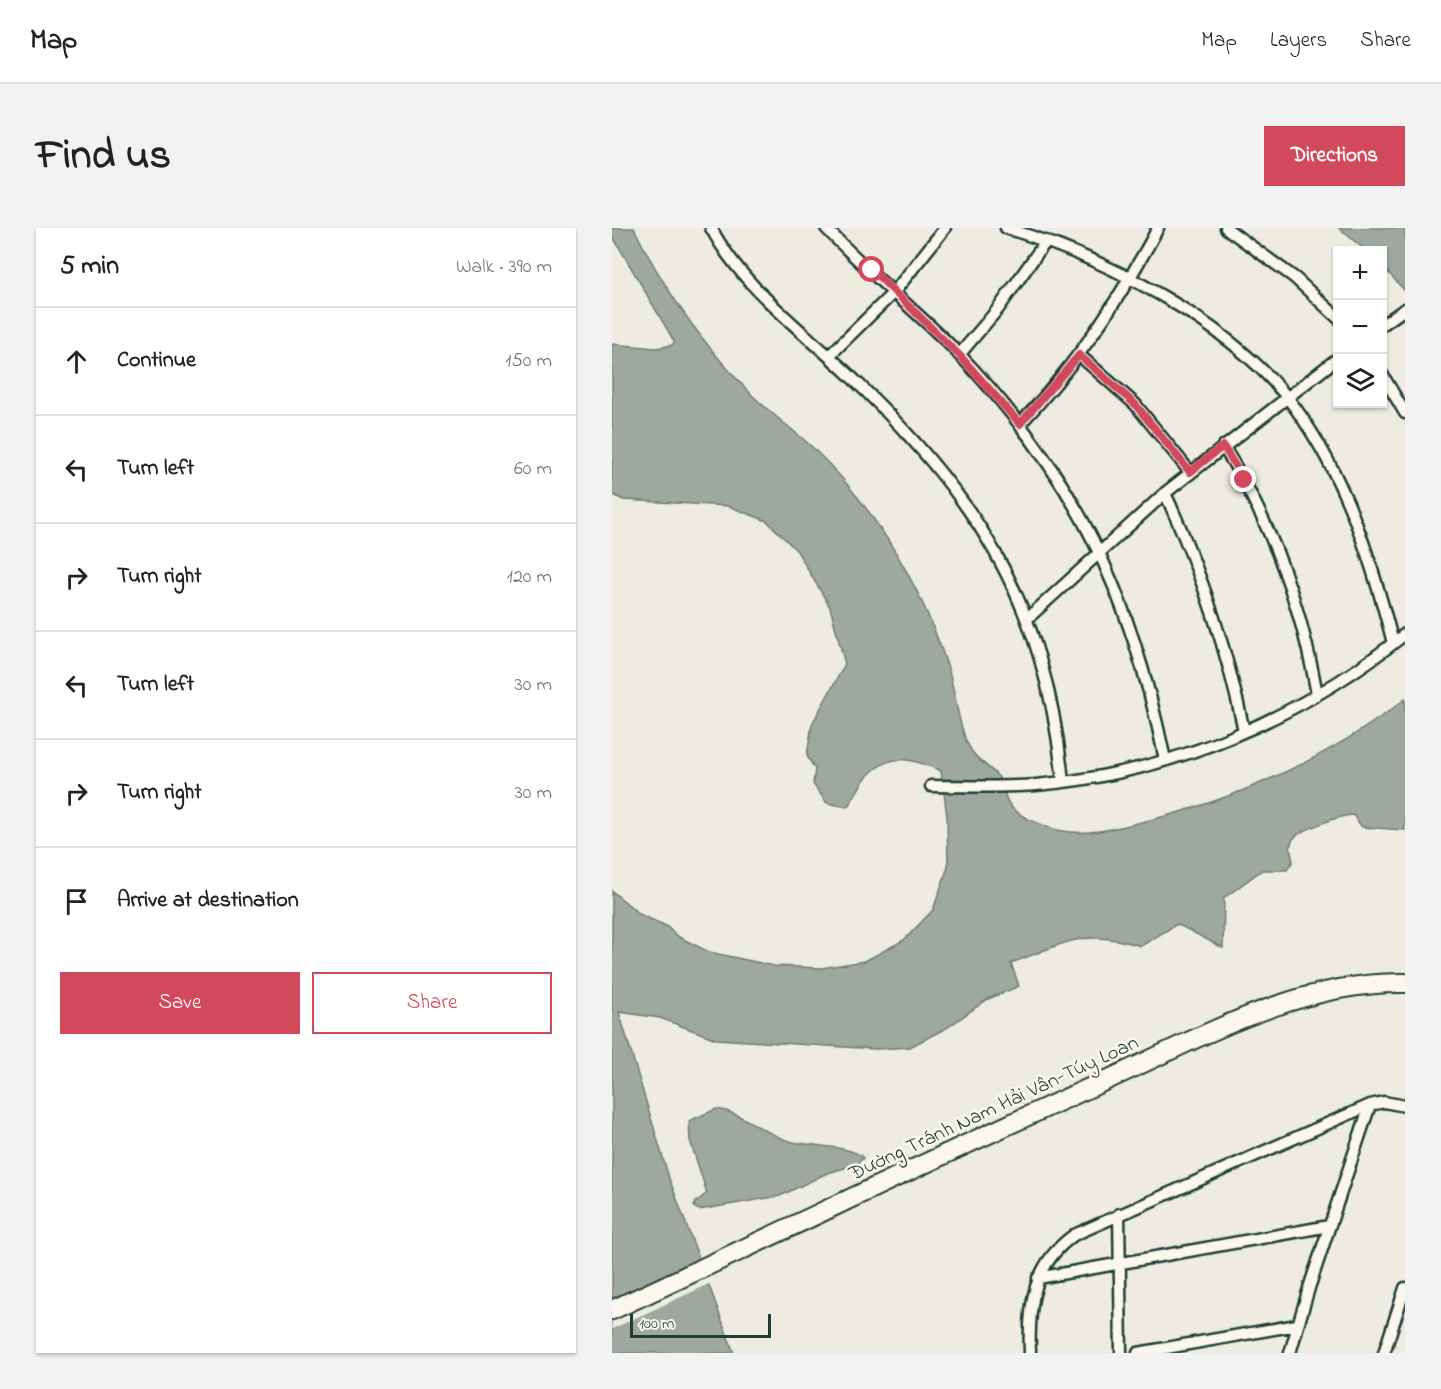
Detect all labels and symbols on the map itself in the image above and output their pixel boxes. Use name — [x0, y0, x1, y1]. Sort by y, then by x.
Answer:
route start — [858, 256, 884, 282]
route end — [1230, 466, 1256, 492]
street label: Đường Tránh Nam Hải Vân-Túy Loan — [843, 1029, 1145, 1192]
scale bar — [630, 1311, 771, 1338]

